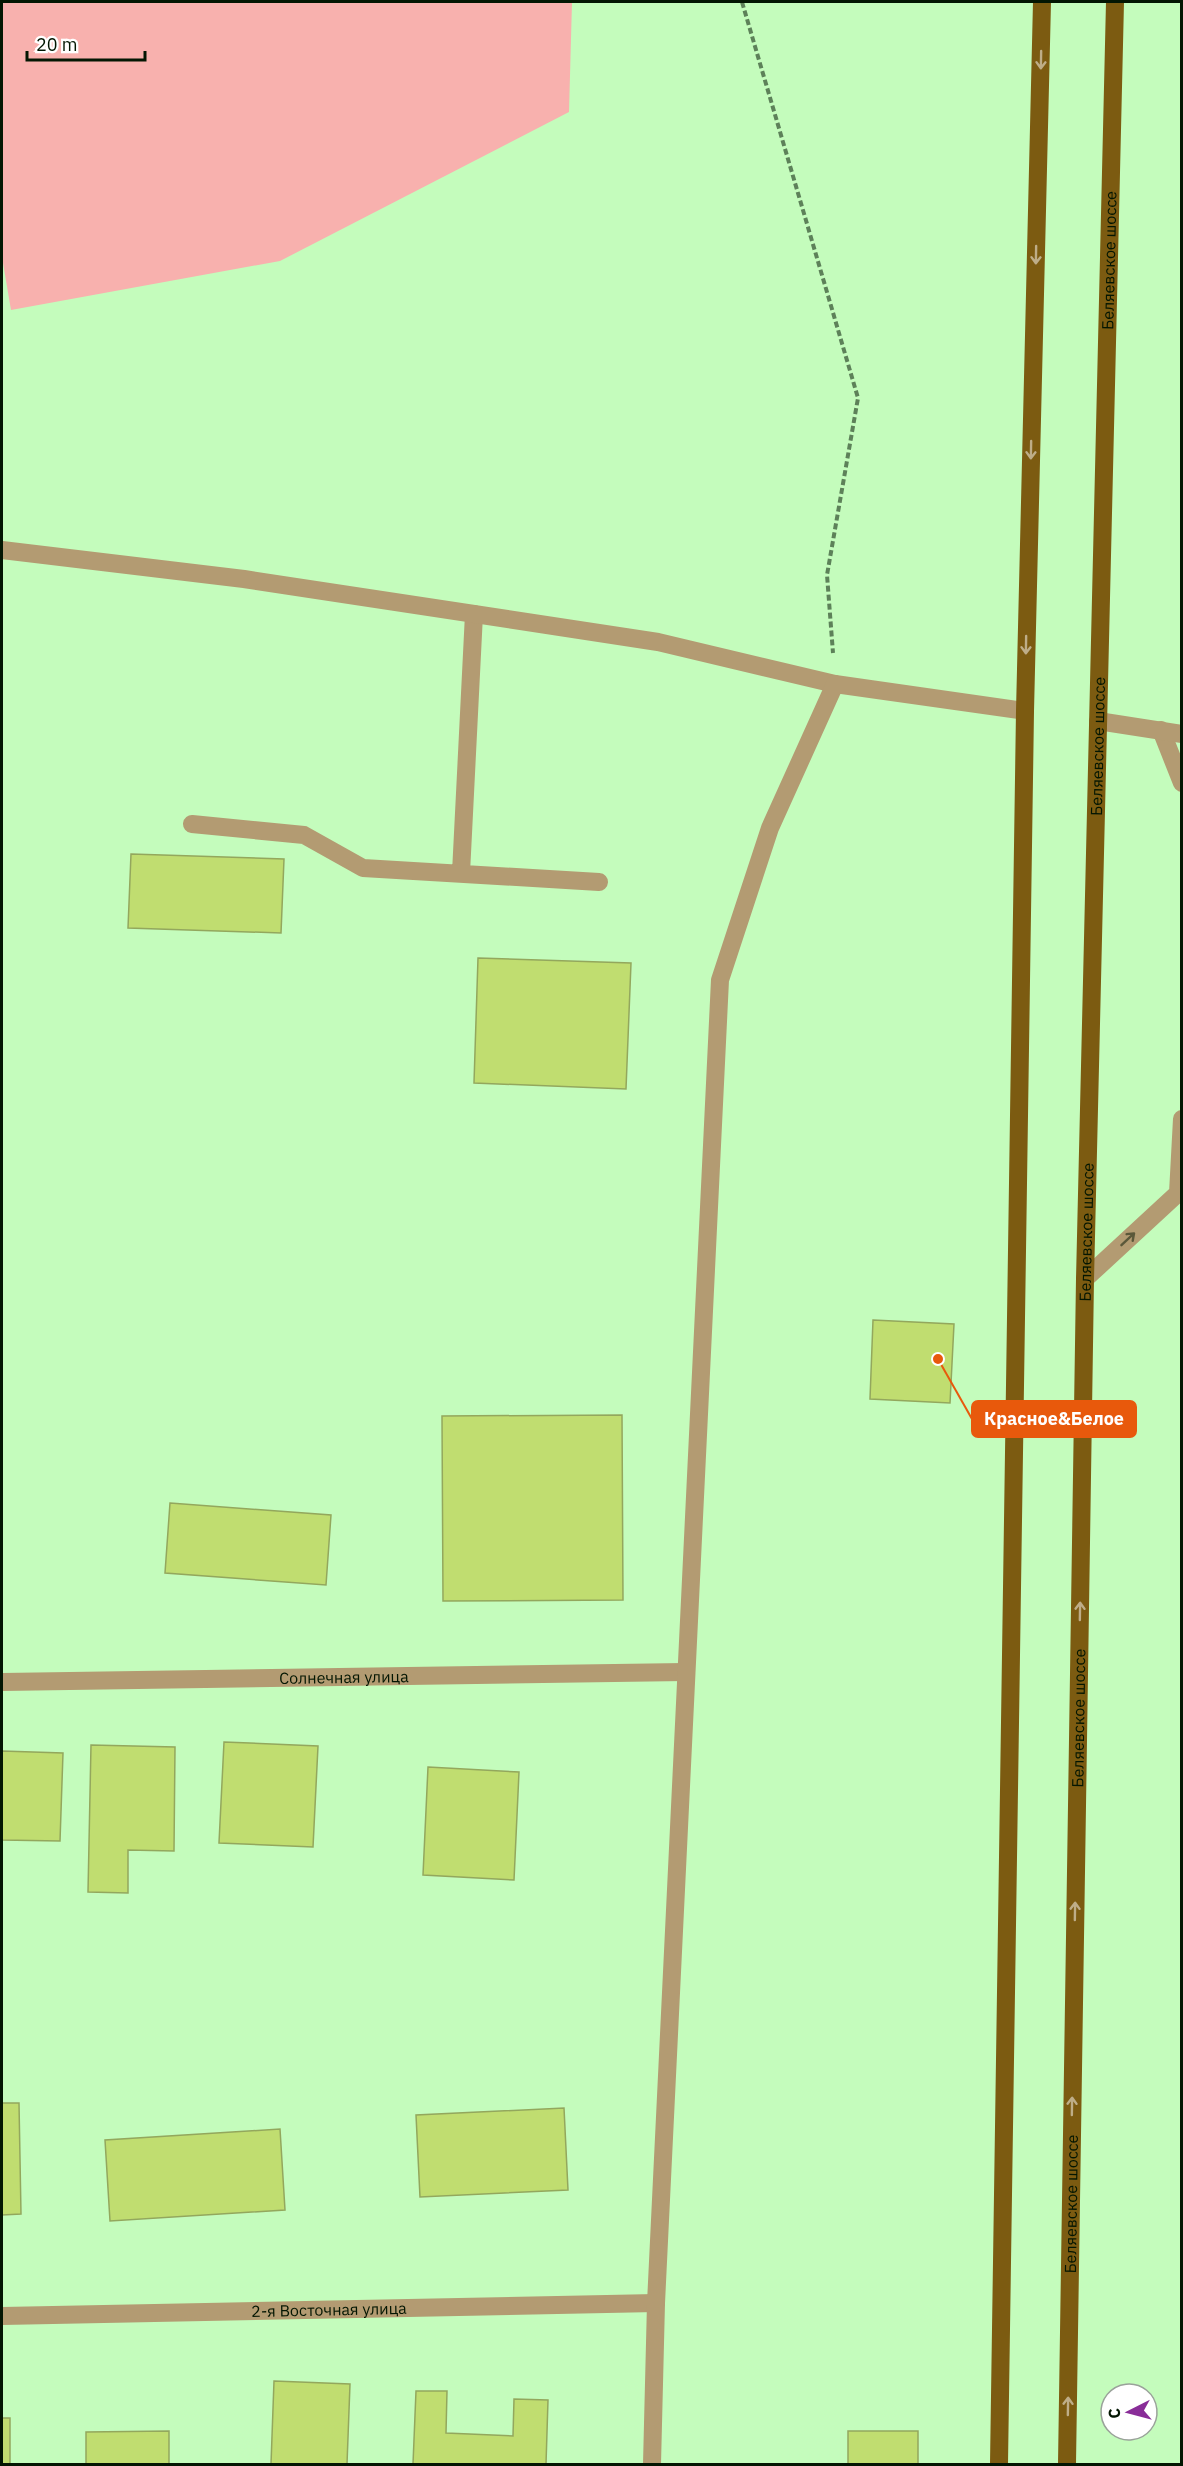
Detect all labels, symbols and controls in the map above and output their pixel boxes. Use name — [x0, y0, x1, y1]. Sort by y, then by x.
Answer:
scale bar — [27, 24, 146, 62]
text: 20 m — [36, 33, 78, 56]
one-way arrow — [1035, 49, 1047, 69]
street label: Беляевское шоссе — [1097, 191, 1121, 330]
one-way arrow — [1030, 244, 1042, 264]
one-way arrow — [1025, 439, 1037, 459]
one-way arrow — [1021, 634, 1032, 654]
street label: Беляевское шоссе — [1086, 676, 1109, 816]
street label: Беляевское шоссе — [1075, 1162, 1098, 1302]
one-way arrow — [1120, 1232, 1135, 1246]
callout: Красное&Белое — [972, 1401, 1136, 1437]
text: Красное&Белое — [984, 1407, 1124, 1430]
one-way arrow — [1074, 1602, 1086, 1622]
street label: Беляевское шоссе — [1067, 1648, 1089, 1788]
street label: Солнечная улица — [279, 1666, 409, 1688]
one-way arrow — [1069, 1902, 1081, 1922]
one-way arrow — [1067, 2097, 1078, 2117]
street label: Беляевское шоссе — [1060, 2134, 1082, 2274]
street label: 2-я Восточная улица — [251, 2298, 407, 2321]
north arrow — [1099, 2382, 1159, 2442]
one-way arrow — [1062, 2397, 1074, 2417]
text: С — [1104, 2407, 1125, 2420]

